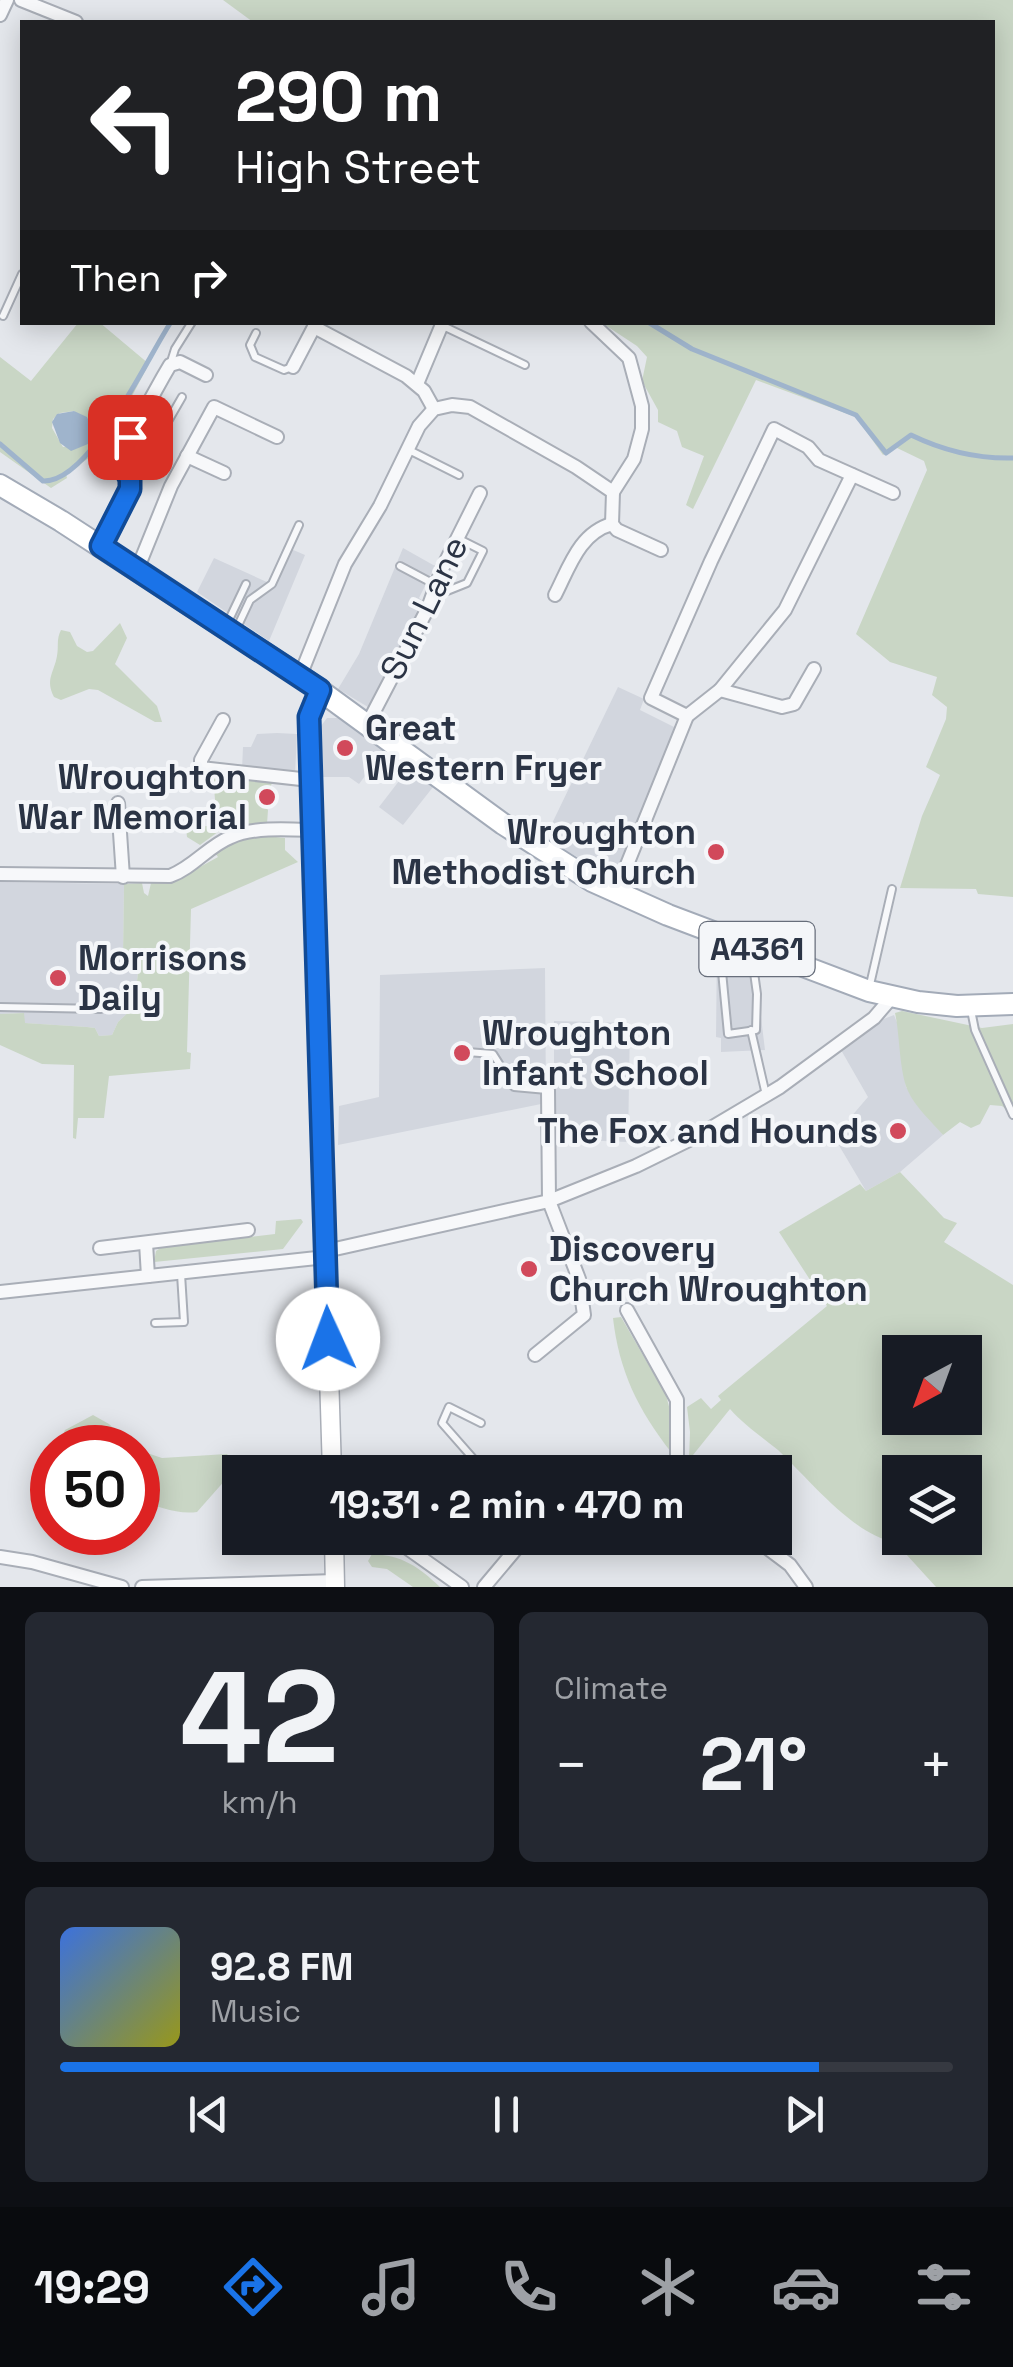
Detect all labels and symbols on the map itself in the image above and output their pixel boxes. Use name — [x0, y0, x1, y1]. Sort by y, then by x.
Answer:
pin — [88, 395, 173, 480]
street label: Sun Lane — [370, 529, 478, 687]
place label: Great Western Fryer — [365, 706, 602, 790]
marker: Great Western Fryer — [334, 737, 356, 759]
place label: Wroughton War Memorial — [18, 755, 247, 839]
marker: Wroughton War Memorial — [256, 786, 278, 808]
place label: Wroughton Methodist Church — [391, 810, 696, 894]
marker: Wroughton Methodist Church — [705, 841, 727, 863]
road number: A4361 — [700, 922, 814, 976]
place label: Morrisons Daily — [78, 936, 247, 1020]
marker: Morrisons Daily — [47, 967, 69, 989]
place label: Wroughton Infant School — [482, 1011, 709, 1095]
marker: Wroughton Infant School — [451, 1042, 473, 1064]
place label: The Fox and Hounds — [537, 1109, 878, 1153]
marker: The Fox and Hounds — [887, 1120, 909, 1142]
place label: Discovery Church Wroughton — [549, 1227, 868, 1311]
marker: Discovery Church Wroughton — [518, 1258, 540, 1280]
position arrow — [276, 1287, 380, 1391]
north arrow — [882, 1335, 982, 1435]
speed limit sign: 50 — [30, 1425, 160, 1555]

